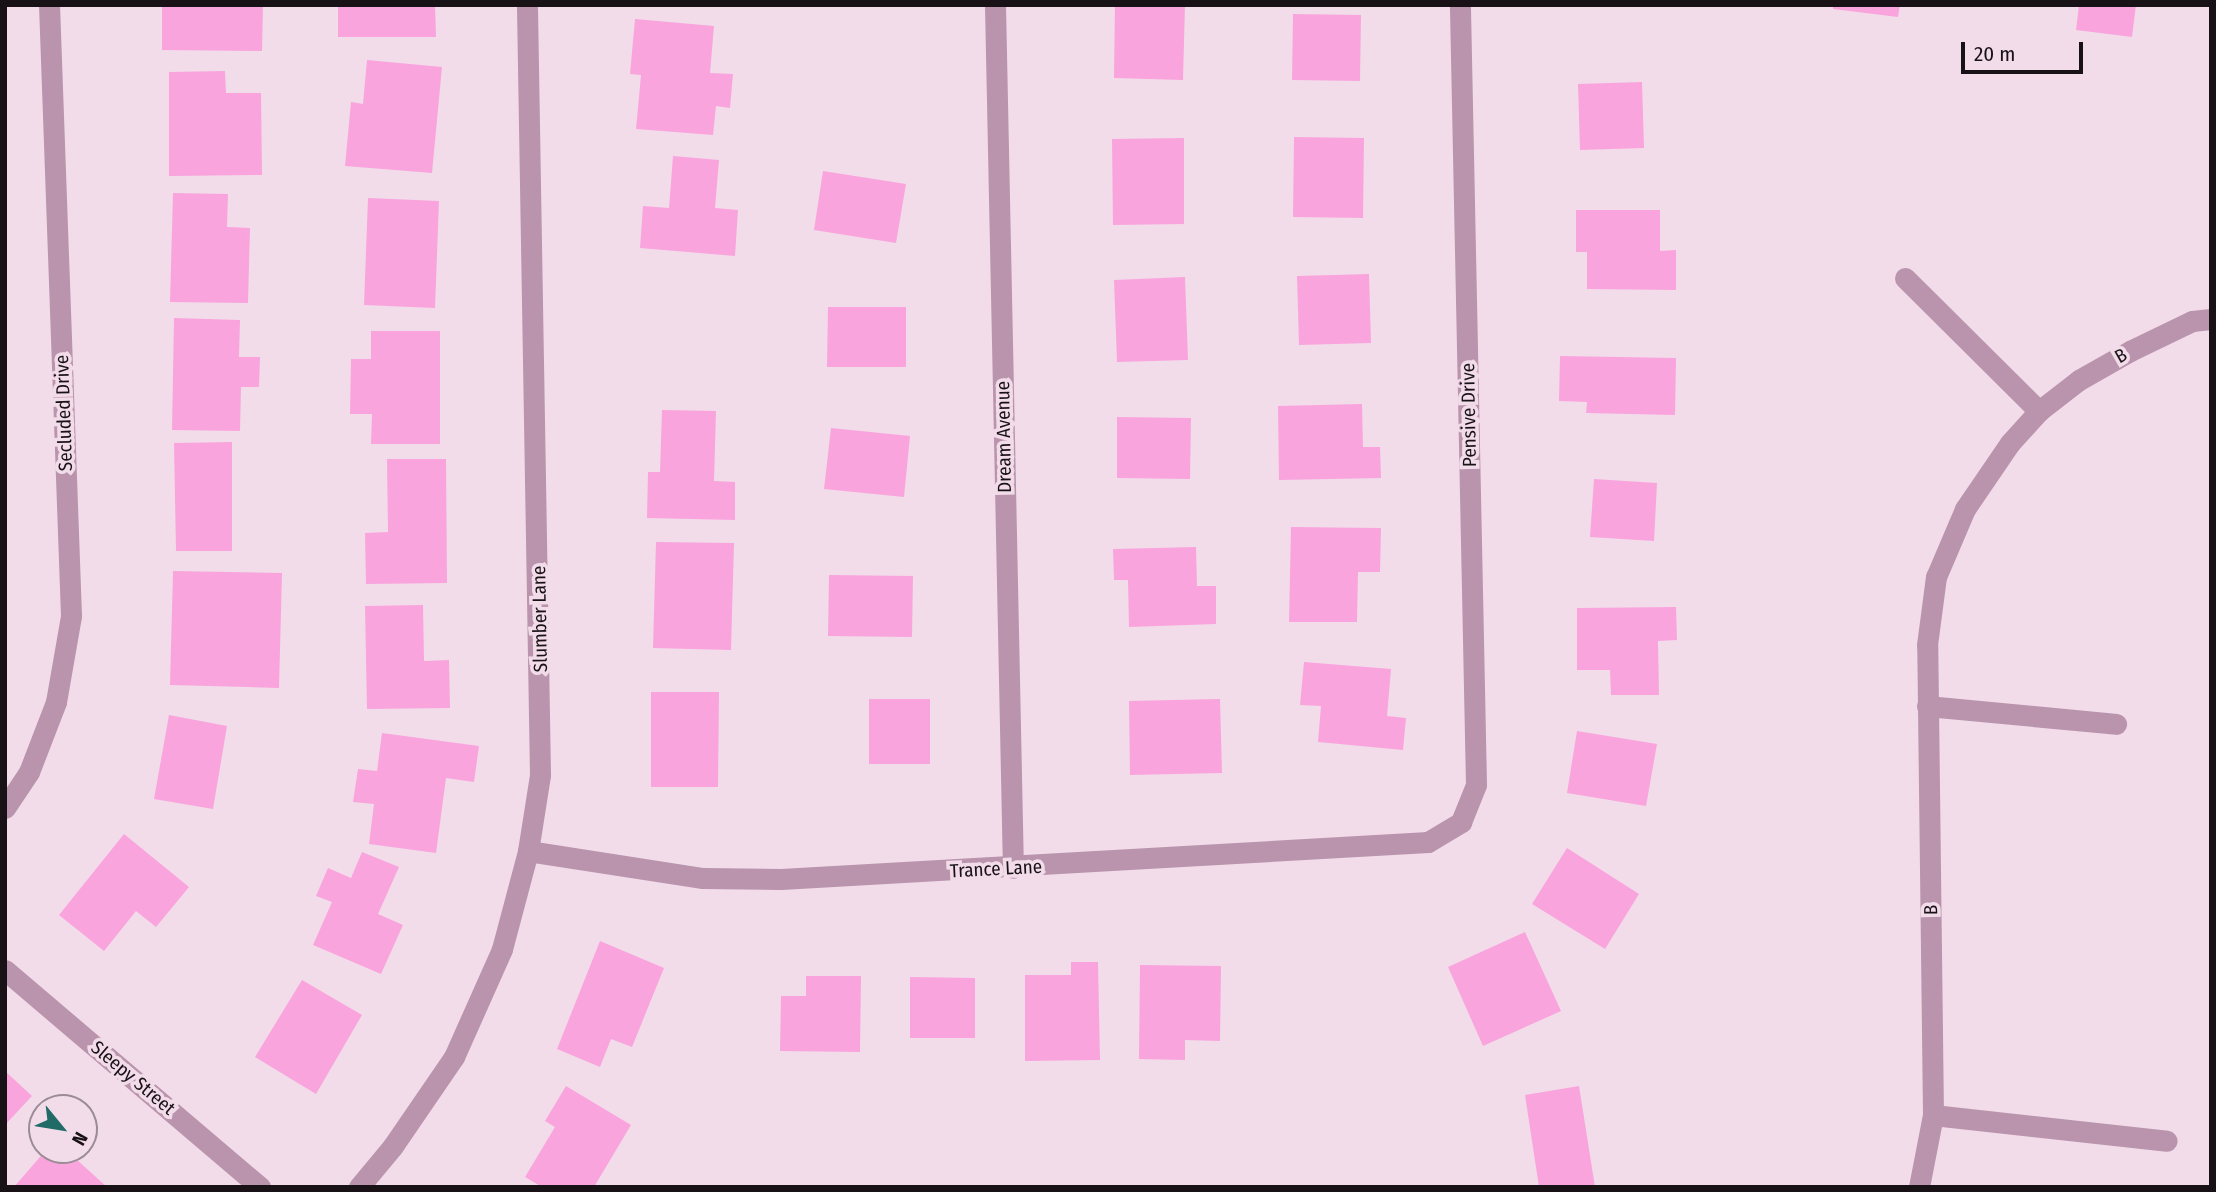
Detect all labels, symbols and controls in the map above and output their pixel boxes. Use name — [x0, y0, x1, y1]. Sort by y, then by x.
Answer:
scale bar — [1964, 28, 2086, 72]
text: 20 m — [1974, 41, 2015, 67]
street label: B — [2111, 344, 2131, 368]
street label: Secluded Drive — [51, 354, 77, 472]
street label: Pensive Drive — [1457, 363, 1481, 467]
street label: Dream Avenue — [992, 381, 1016, 493]
street label: Slumber Lane — [528, 566, 552, 672]
street label: Trance Lane — [949, 855, 1043, 883]
street label: B — [1920, 905, 1942, 915]
street label: Sleepy Street — [86, 1036, 180, 1120]
north arrow — [28, 1094, 98, 1164]
text: N — [67, 1128, 93, 1149]

